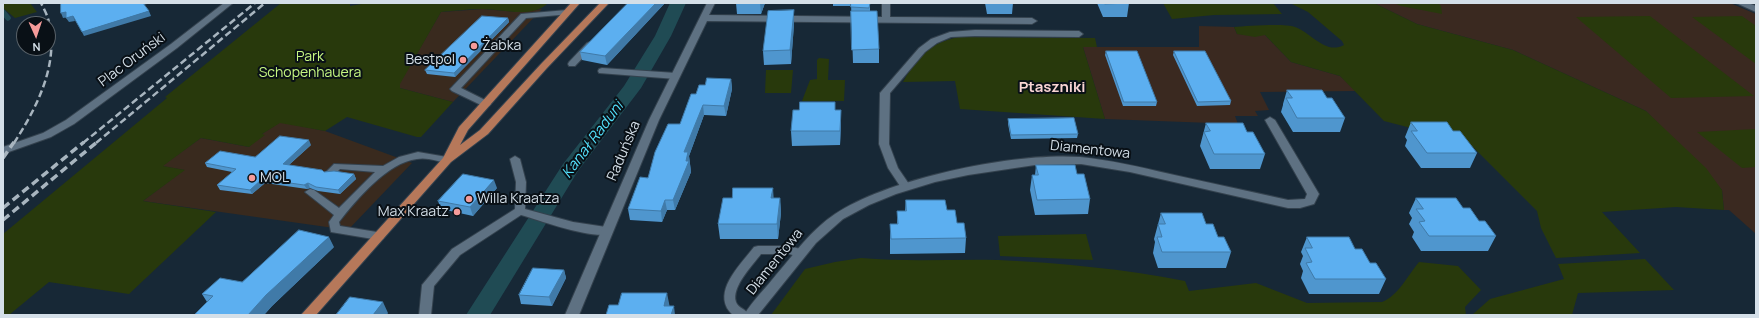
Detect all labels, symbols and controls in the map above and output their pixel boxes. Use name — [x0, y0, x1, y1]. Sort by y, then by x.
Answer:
north arrow — [16, 16, 56, 56]
street label: Plac Oruński — [95, 29, 169, 91]
place label: Żabka — [482, 38, 521, 54]
text: N — [32, 40, 41, 55]
marker: Żabka — [469, 41, 479, 51]
park label: Park Schopenhauera — [259, 49, 361, 82]
place label: Bestpol — [405, 52, 455, 68]
marker: Bestpol — [458, 55, 468, 65]
district label: Ptaszniki — [1019, 79, 1085, 97]
water label: Kanał Raduni — [558, 98, 628, 182]
street label: Raduńska — [604, 118, 644, 184]
street label: Diamentowa — [1049, 137, 1131, 163]
place label: MOL — [260, 170, 289, 186]
marker: MOL — [247, 173, 257, 183]
place label: Willa Kraatza — [477, 191, 559, 207]
marker: Willa Kraatza — [464, 194, 474, 204]
place label: Max Kraatz — [378, 204, 449, 220]
marker: Max Kraatz — [452, 207, 462, 217]
street label: Diamentowa — [743, 226, 807, 298]

